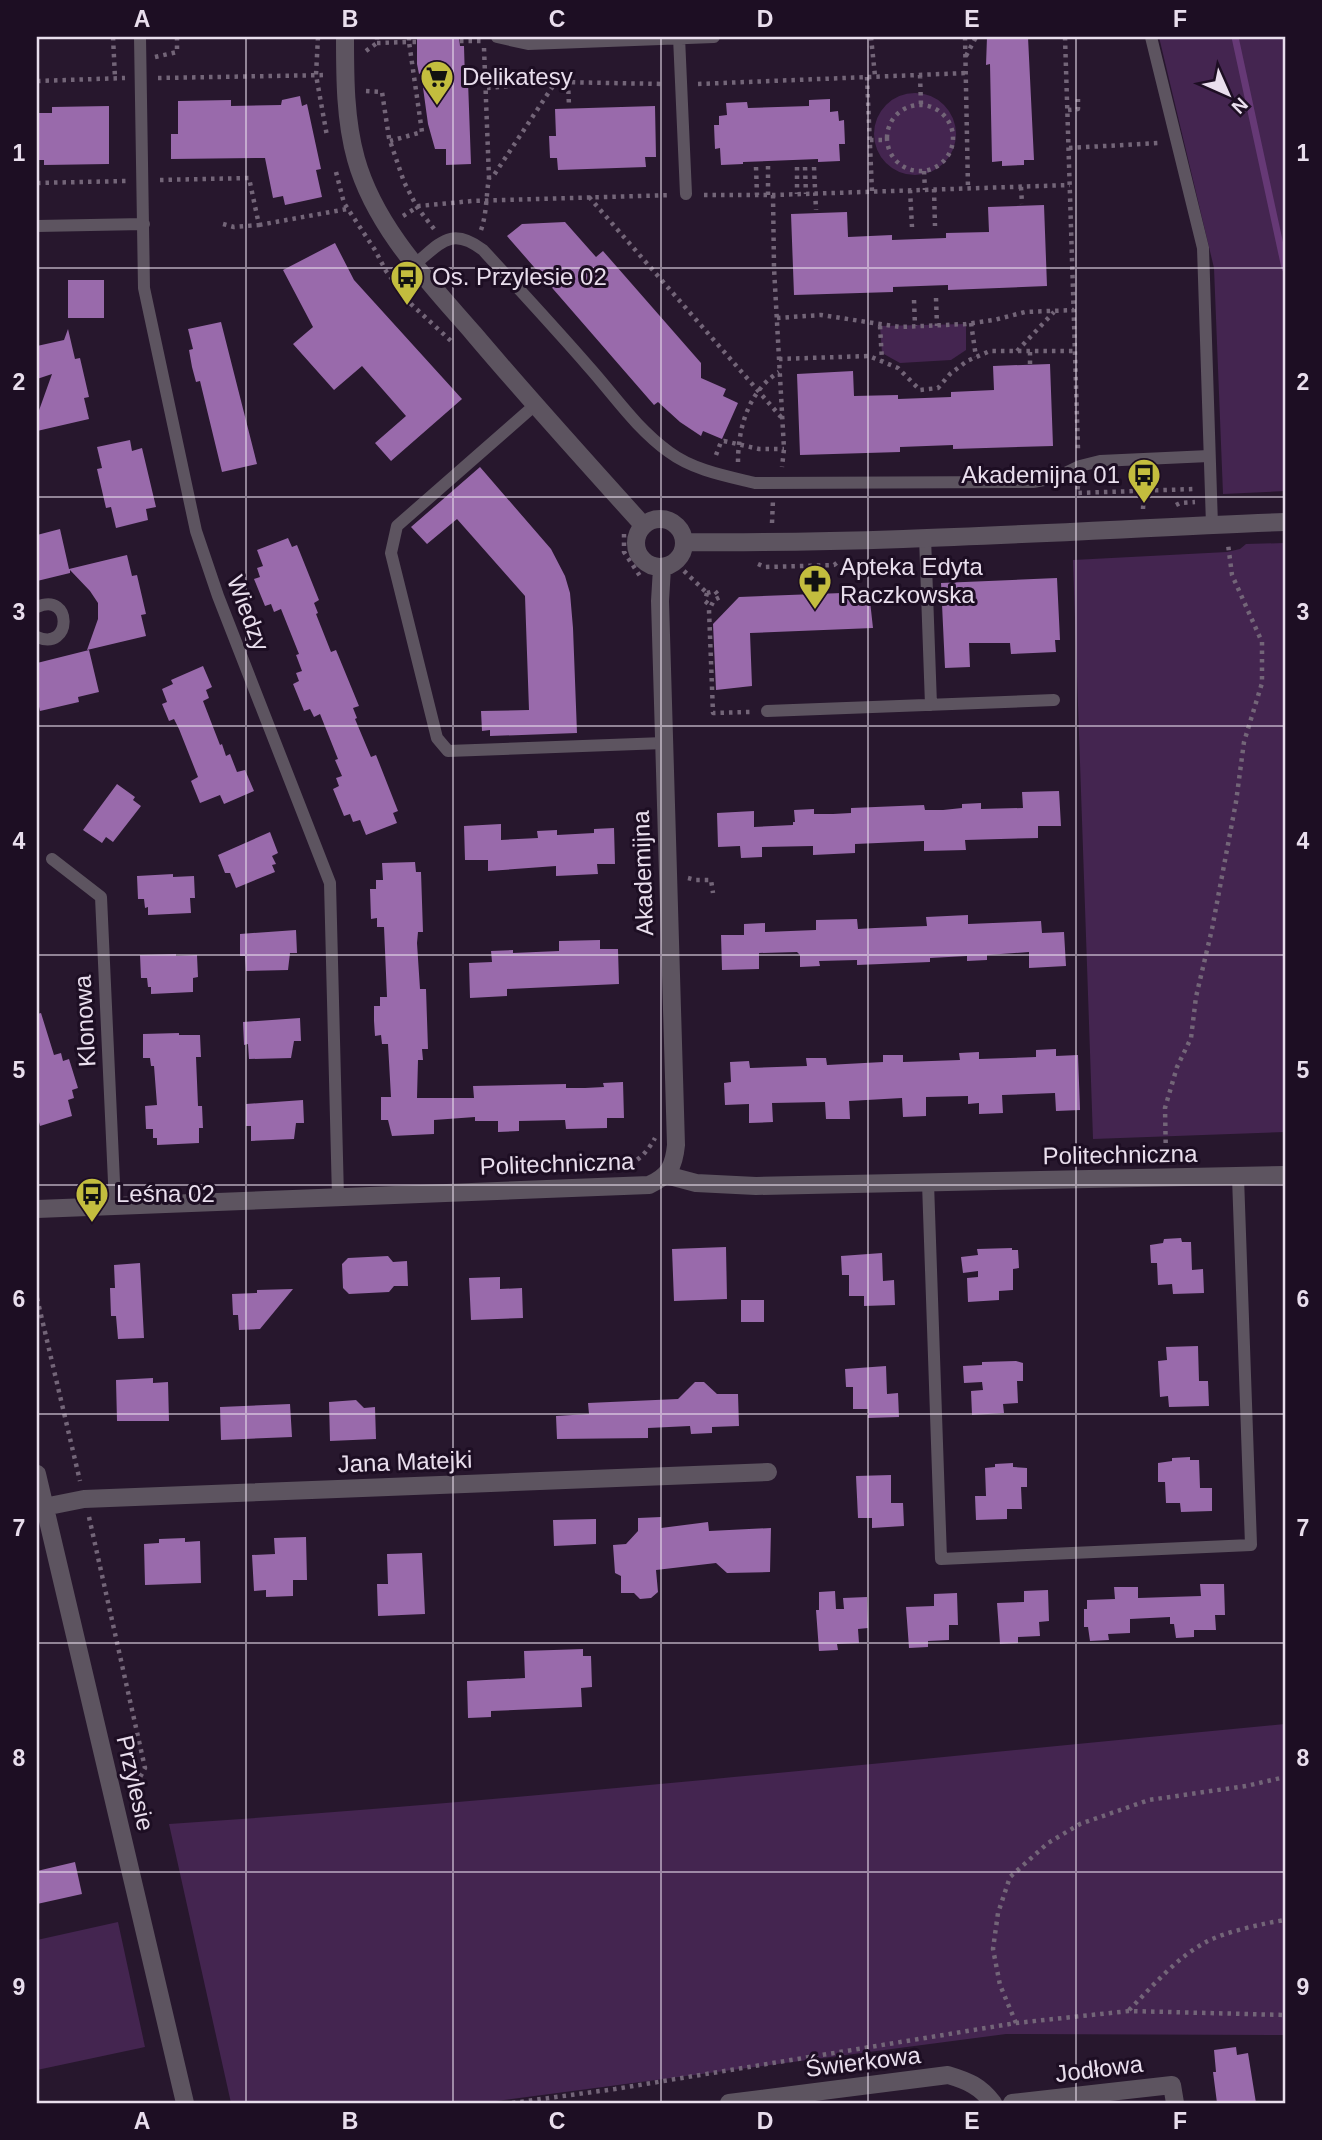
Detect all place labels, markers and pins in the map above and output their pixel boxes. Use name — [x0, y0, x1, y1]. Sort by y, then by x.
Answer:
supermarket icon: Delikatesy — [418, 58, 456, 107]
place label: Delikatesy — [462, 63, 573, 90]
bus stop icon: Os. Przylesie 02 — [388, 258, 426, 307]
place label: Os. Przylesie 02 — [432, 263, 607, 290]
bus stop icon: Akademijna 01 — [1125, 456, 1163, 505]
place label: Akademijna 01 — [961, 461, 1120, 488]
place label: Apteka Edyta Raczkowska — [840, 553, 983, 608]
pharmacy icon: Apteka Edyta Raczkowska — [796, 562, 834, 611]
bus stop icon: Leśna 02 — [73, 1175, 111, 1224]
place label: Leśna 02 — [116, 1180, 215, 1207]

